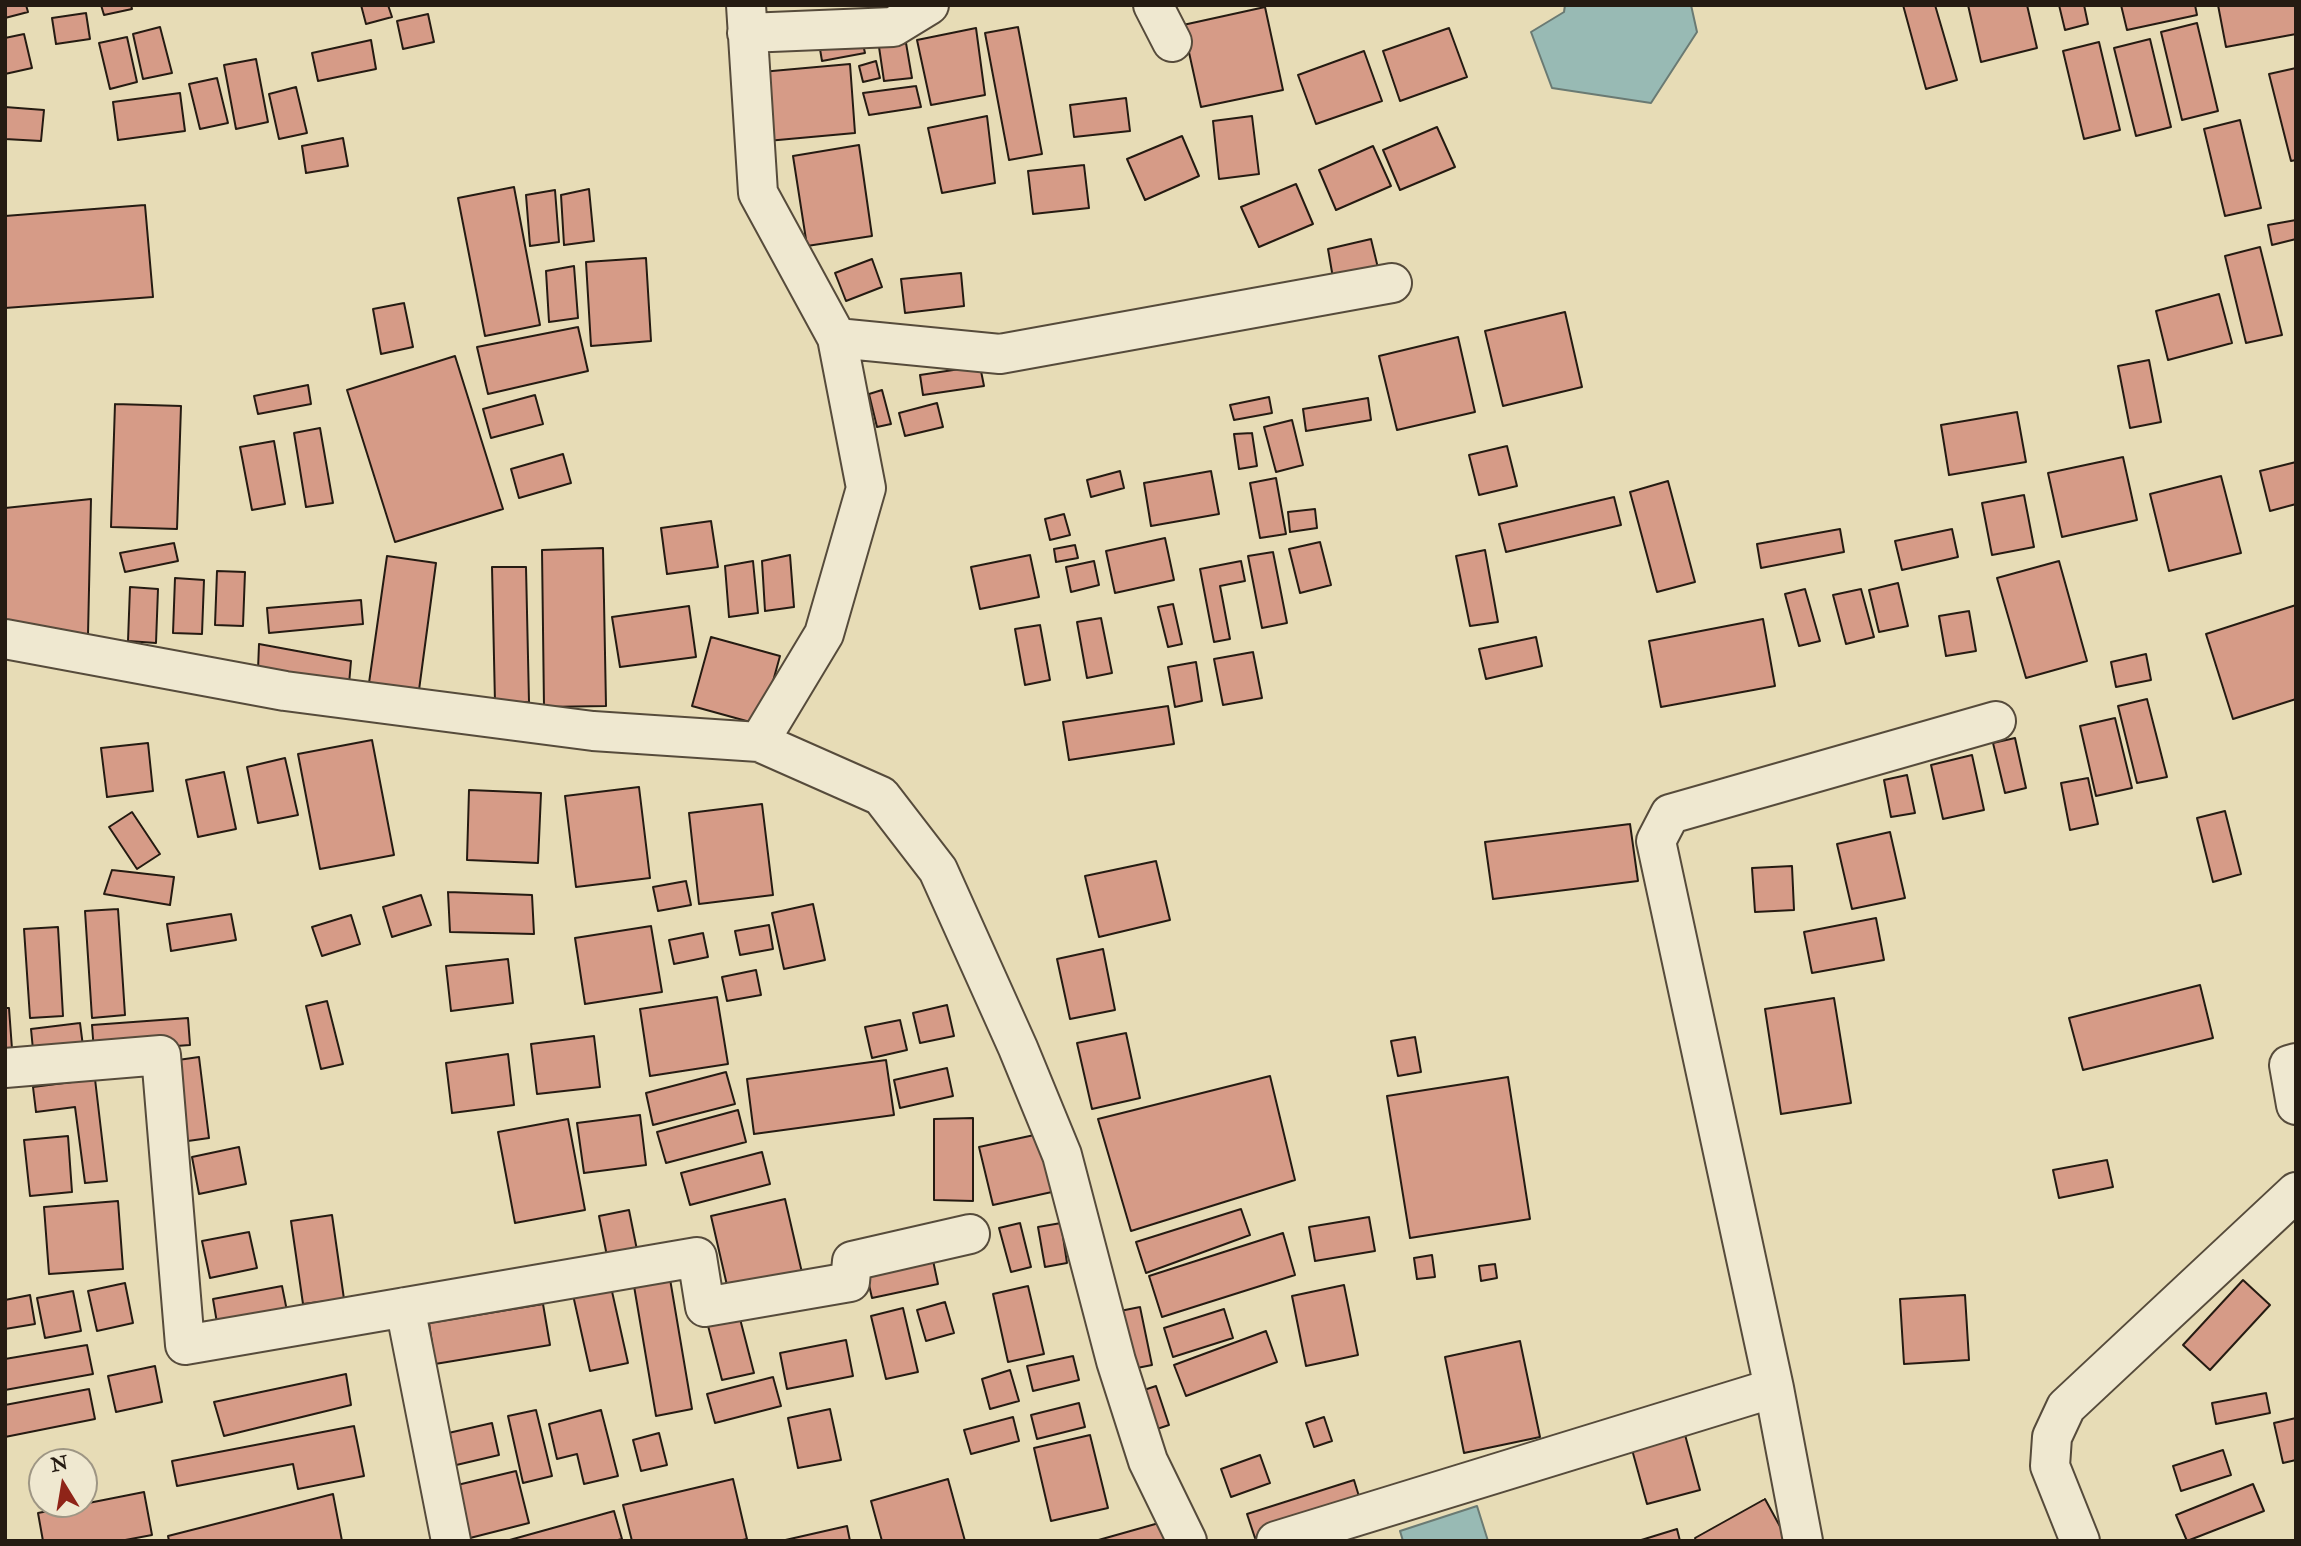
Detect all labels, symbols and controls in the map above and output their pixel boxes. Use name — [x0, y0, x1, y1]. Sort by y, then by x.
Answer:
north arrow — [28, 1448, 98, 1518]
text: N — [49, 1451, 70, 1478]

